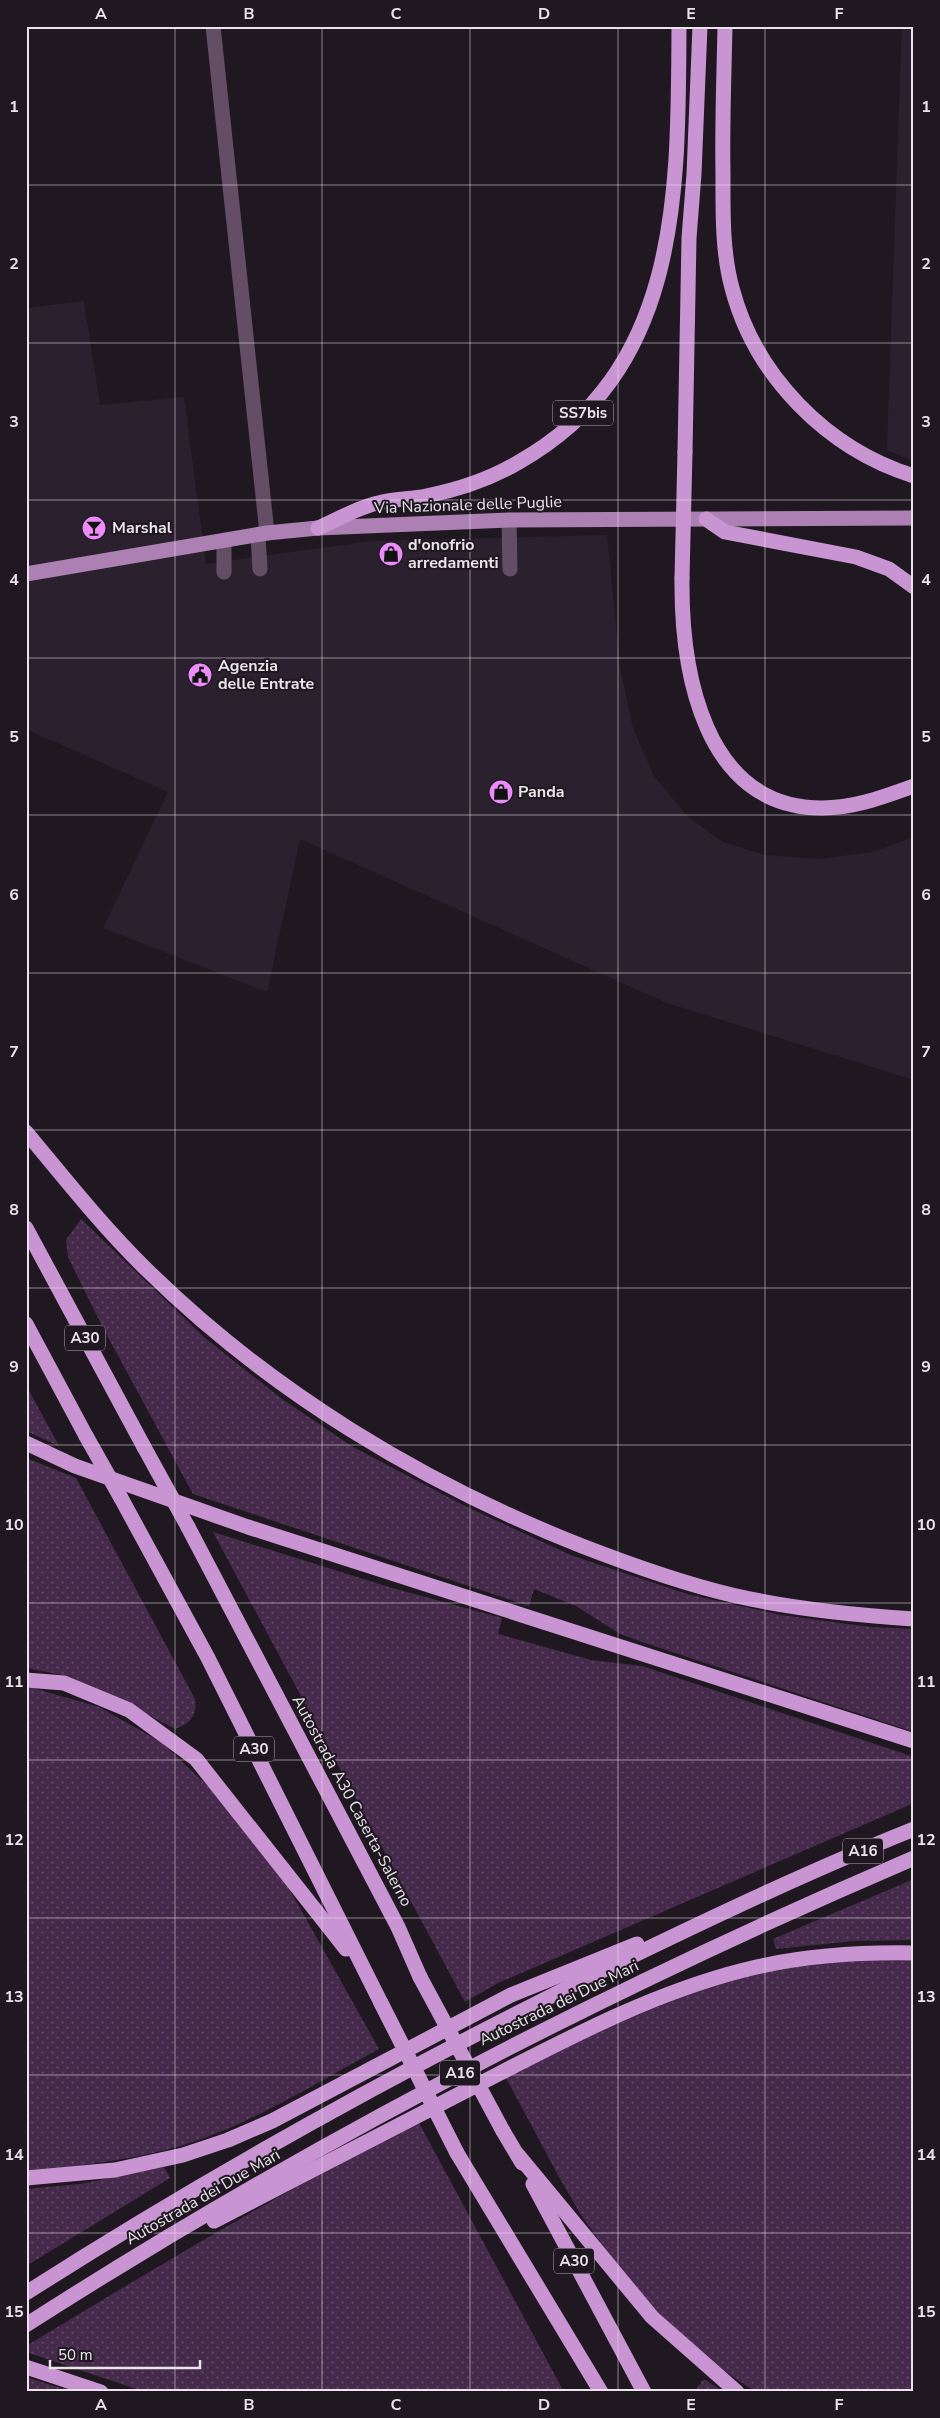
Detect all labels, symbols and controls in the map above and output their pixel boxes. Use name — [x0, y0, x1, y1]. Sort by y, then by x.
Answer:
text: A — [95, 3, 107, 25]
text: B — [243, 3, 255, 25]
text: C — [391, 3, 402, 25]
text: D — [538, 3, 550, 25]
text: E — [686, 3, 696, 25]
text: F — [835, 3, 844, 25]
text: 1 — [9, 96, 19, 118]
text: 1 — [921, 96, 931, 118]
text: 2 — [9, 253, 19, 275]
text: 2 — [921, 253, 931, 275]
road number: SS7bis — [553, 400, 613, 426]
text: 3 — [9, 411, 19, 433]
text: 3 — [921, 411, 931, 433]
street label: Via Nazionale delle Puglie — [373, 491, 562, 519]
bar icon: Marshal — [81, 515, 107, 541]
place label: Marshal — [112, 517, 172, 539]
place label: d'onofrio arredamenti — [408, 534, 498, 574]
shop icon: d'onofrio arredamenti — [378, 541, 404, 567]
text: 4 — [9, 569, 19, 591]
text: 4 — [921, 569, 931, 591]
place label: Agenzia delle Entrate — [218, 655, 314, 695]
public building icon: Agenzia delle Entrate — [187, 662, 213, 688]
text: 5 — [9, 726, 19, 748]
text: 5 — [921, 726, 931, 748]
shop icon: Panda — [488, 779, 514, 805]
place label: Panda — [518, 781, 565, 803]
text: 6 — [9, 884, 19, 906]
text: 6 — [921, 884, 931, 906]
text: 7 — [9, 1041, 19, 1063]
text: 7 — [921, 1041, 931, 1063]
text: 8 — [9, 1199, 19, 1221]
text: 8 — [921, 1199, 931, 1221]
road number: A30 — [65, 1326, 105, 1350]
text: 9 — [9, 1356, 19, 1378]
text: 9 — [921, 1356, 931, 1378]
text: 10 — [4, 1514, 24, 1536]
text: 10 — [916, 1514, 936, 1536]
text: 11 — [4, 1671, 24, 1693]
text: 11 — [916, 1671, 936, 1693]
street label: Autostrada A30 Caserta-Salerno — [287, 1691, 417, 1911]
road number: A30 — [234, 1736, 274, 1762]
text: 12 — [4, 1829, 24, 1851]
text: 12 — [916, 1829, 936, 1851]
road number: A16 — [843, 1838, 883, 1864]
street label: Autostrada dei Due Mari — [476, 1955, 642, 2051]
text: 13 — [4, 1986, 24, 2008]
text: 13 — [916, 1986, 936, 2008]
road number: A16 — [440, 2060, 480, 2086]
text: 14 — [4, 2144, 24, 2166]
street label: Autostrada dei Due Mari — [122, 2144, 284, 2250]
text: 14 — [916, 2144, 936, 2166]
road number: A30 — [554, 2248, 594, 2274]
text: 15 — [4, 2301, 24, 2323]
text: 15 — [916, 2301, 936, 2323]
scale bar — [50, 2338, 200, 2370]
text: 50 m — [58, 2345, 93, 2365]
text: A — [95, 2394, 107, 2416]
text: B — [243, 2394, 255, 2416]
text: C — [391, 2394, 402, 2416]
text: D — [538, 2394, 550, 2416]
text: E — [686, 2394, 696, 2416]
text: F — [835, 2394, 844, 2416]

